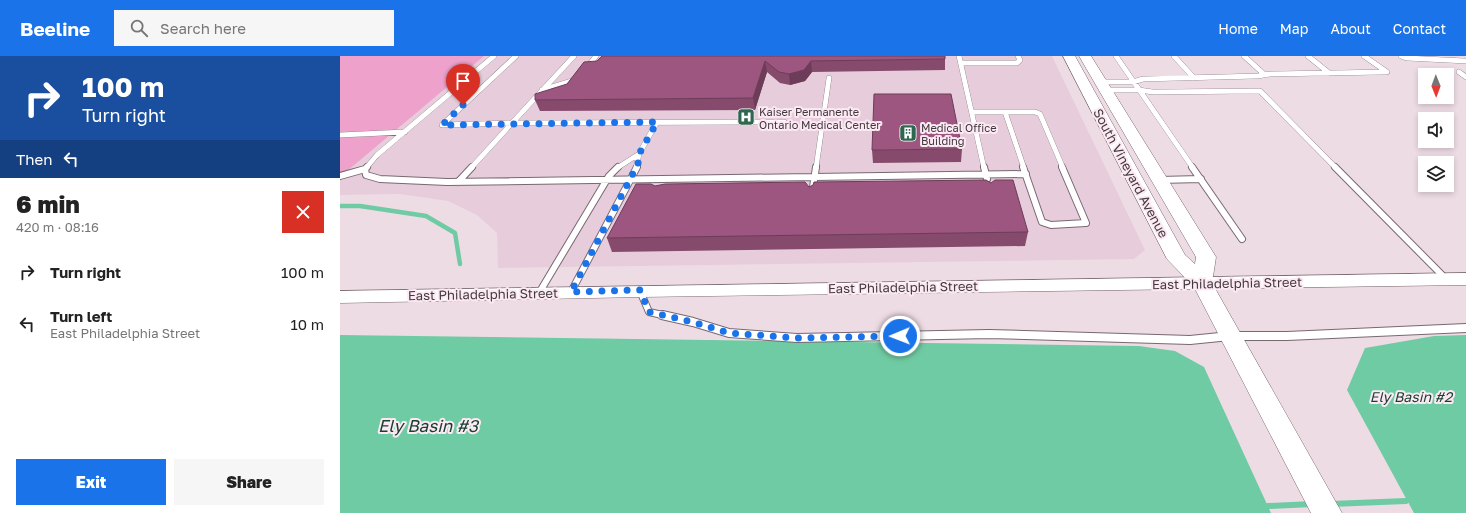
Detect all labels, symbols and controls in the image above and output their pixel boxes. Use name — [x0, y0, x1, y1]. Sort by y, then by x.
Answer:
search box — [114, 10, 394, 46]
text: Beeline — [20, 17, 90, 40]
icon: search — [128, 17, 150, 39]
text: Search here — [160, 19, 246, 37]
text: Home — [1218, 20, 1258, 37]
text: Map — [1280, 20, 1308, 37]
text: About — [1330, 20, 1371, 37]
text: Contact — [1393, 20, 1446, 37]
pin — [446, 64, 480, 105]
north arrow — [1418, 68, 1454, 104]
map controls — [1418, 68, 1454, 192]
text: 100 m — [82, 70, 164, 103]
icon: arrive — [452, 70, 474, 92]
icon: right — [16, 72, 68, 124]
text: Turn right — [82, 104, 166, 126]
place label: Kaiser Permanente Ontario Medical Center — [759, 105, 881, 131]
street label: South Vineyard Avenue — [1090, 106, 1172, 240]
hospital icon: Kaiser Permanente Ontario Medical Center — [736, 107, 756, 127]
button: sound — [1418, 112, 1454, 148]
place label: Medical Office Building — [921, 121, 997, 147]
building icon: Medical Office Building — [898, 123, 918, 143]
icon: left — [60, 148, 82, 170]
text: Then — [16, 150, 52, 168]
button: layers — [1418, 156, 1454, 192]
text: 6 min — [16, 189, 80, 218]
button: close — [282, 191, 324, 233]
text: 420 m · 08:16 — [16, 219, 99, 235]
icon: right — [16, 261, 38, 283]
text: Turn right — [50, 263, 121, 281]
text: 100 m — [281, 263, 324, 281]
street label: East Philadelphia Street — [1152, 274, 1302, 292]
street label: East Philadelphia Street — [828, 278, 978, 296]
street label: East Philadelphia Street — [408, 285, 558, 303]
text: Turn left — [50, 307, 112, 325]
icon: left — [16, 313, 38, 335]
text: 10 m — [290, 315, 324, 333]
position arrow — [879, 315, 921, 357]
text: East Philadelphia Street — [50, 325, 200, 341]
water label: Ely Basin #2 — [1370, 388, 1454, 405]
water label: Ely Basin #3 — [378, 415, 480, 436]
button: Exit — [16, 459, 166, 505]
button: Share — [174, 459, 324, 505]

